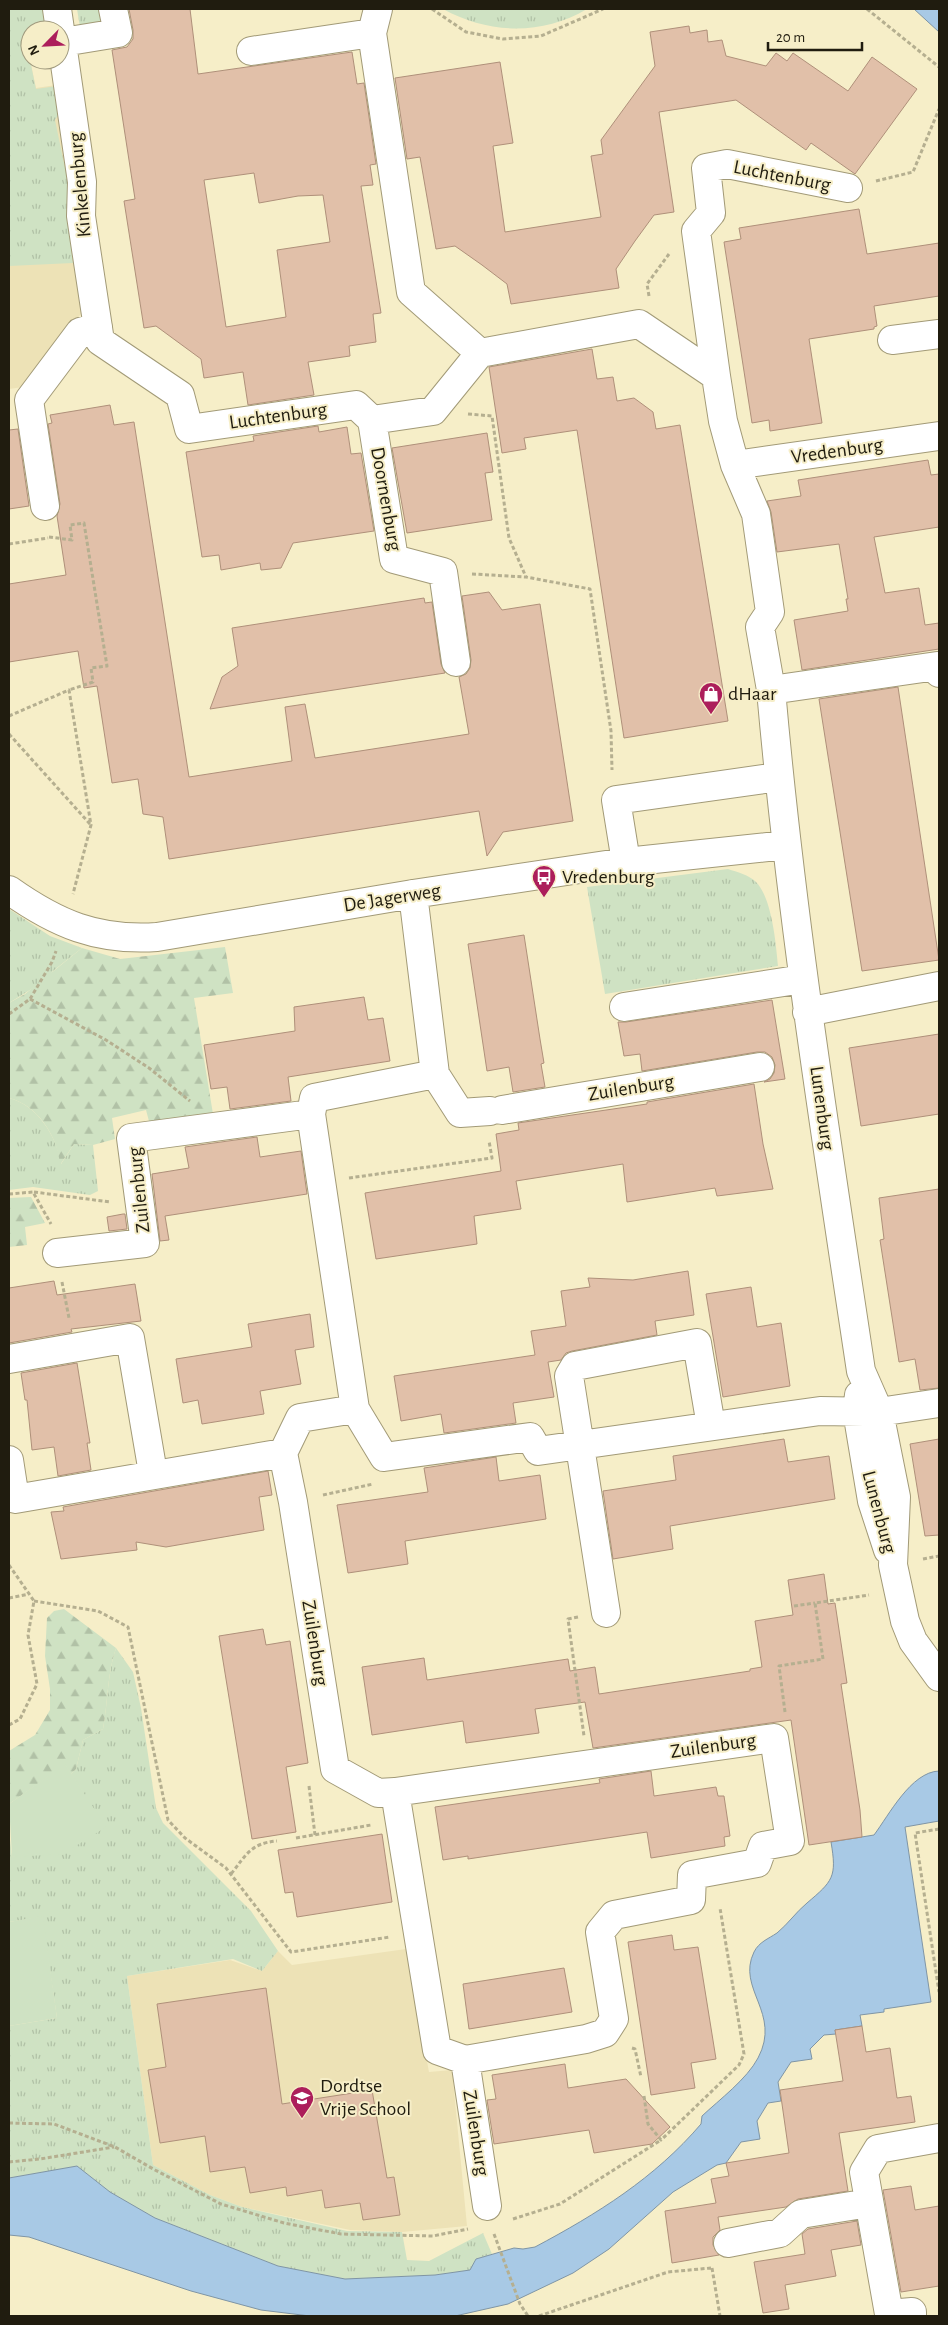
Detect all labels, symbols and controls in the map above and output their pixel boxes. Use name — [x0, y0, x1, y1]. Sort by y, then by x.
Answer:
north arrow — [20, 20, 70, 70]
scale bar — [768, 20, 862, 52]
text: 20 m — [776, 30, 805, 45]
text: N — [26, 43, 42, 57]
street label: Kinkelenburg — [65, 132, 95, 238]
street label: Luchtenburg — [732, 157, 833, 195]
street label: Luchtenburg — [228, 399, 329, 433]
street label: Vredenburg — [790, 435, 884, 467]
street label: Doornenburg — [367, 445, 405, 553]
shop icon: dHaar — [698, 681, 724, 715]
place label: dHaar — [728, 684, 777, 704]
bus stop icon: Vredenburg — [531, 864, 557, 898]
place label: Vredenburg — [562, 867, 655, 887]
street label: De Jagerweg — [342, 880, 442, 916]
street label: Lunenburg — [806, 1065, 838, 1152]
street label: Zuilenburg — [587, 1071, 675, 1105]
street label: Zuilenburg — [125, 1146, 153, 1234]
street label: Lunenburg — [858, 1469, 900, 1556]
street label: Zuilenburg — [298, 1599, 332, 1687]
street label: Zuilenburg — [669, 1730, 757, 1762]
place label: Dordtse Vrije School — [320, 2076, 411, 2119]
school or university icon: Dordtse Vrije School — [289, 2085, 315, 2119]
street label: Zuilenburg — [459, 2089, 493, 2177]

